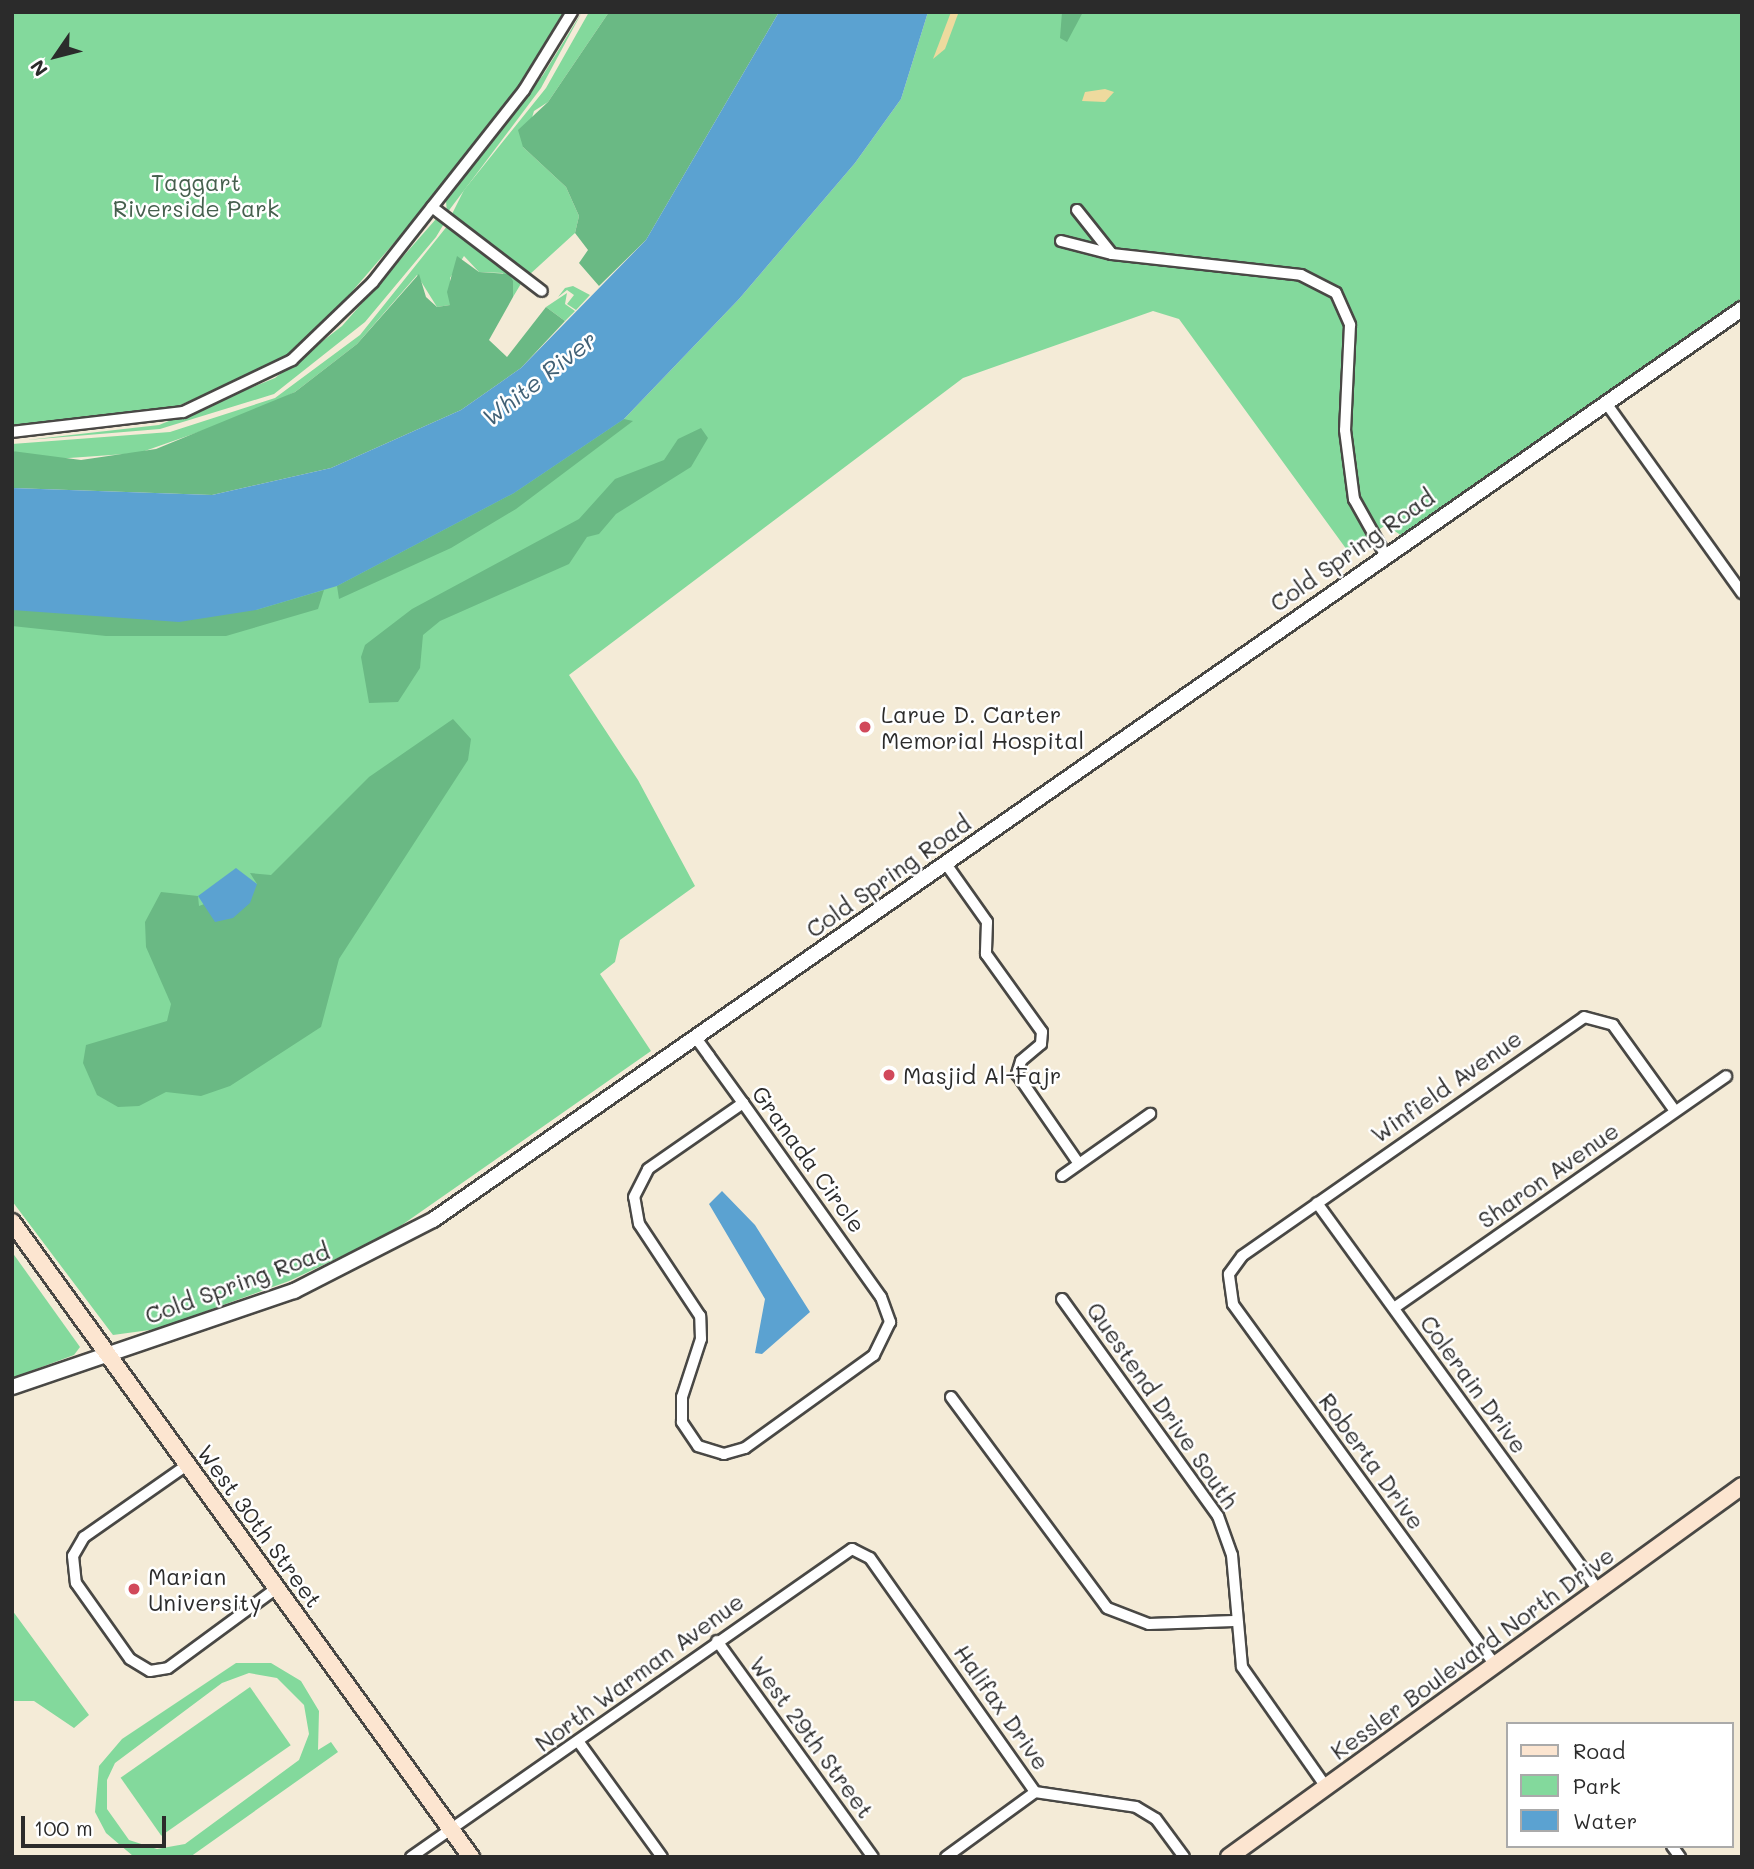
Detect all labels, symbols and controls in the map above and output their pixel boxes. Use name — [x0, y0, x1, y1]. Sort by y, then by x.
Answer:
north arrow — [21, 21, 91, 91]
text: N — [24, 55, 53, 81]
park label: Taggart Riverside Park — [113, 168, 279, 222]
water label: White River — [476, 324, 602, 432]
street label: Cold Spring Road — [1265, 483, 1439, 617]
place label: Larue D. Carter Memorial Hospital — [881, 700, 1084, 754]
marker: Larue D. Carter Memorial Hospital — [855, 717, 875, 737]
street label: Cold Spring Road — [801, 809, 975, 943]
street label: Winfield Avenue — [1365, 1024, 1527, 1148]
place label: Masjid Al-Fajr — [903, 1061, 1061, 1089]
marker: Masjid Al-Fajr — [881, 1067, 897, 1083]
street label: Granada Circle — [746, 1080, 872, 1238]
street label: Sharon Avenue — [1472, 1116, 1624, 1234]
street label: Cold Spring Road — [141, 1237, 333, 1329]
street label: Questend Drive South — [1081, 1297, 1245, 1513]
street label: Colerain Drive — [1415, 1310, 1533, 1458]
street label: Roberta Drive — [1313, 1388, 1431, 1534]
street label: West 30th Street — [192, 1439, 328, 1613]
street label: Kessler Boulevard North Drive — [1325, 1541, 1619, 1765]
place label: Marian University — [148, 1562, 261, 1616]
marker: Marian University — [126, 1581, 142, 1597]
street label: North Warman Avenue — [529, 1587, 749, 1757]
street label: Halifax Drive — [949, 1639, 1055, 1775]
street label: West 29th Street — [744, 1651, 880, 1823]
legend — [1506, 1722, 1733, 1848]
text: Road — [1573, 1737, 1625, 1764]
text: Park — [1573, 1772, 1621, 1799]
scale bar — [24, 1802, 170, 1846]
text: Water — [1573, 1807, 1637, 1834]
text: 100 m — [34, 1814, 93, 1841]

